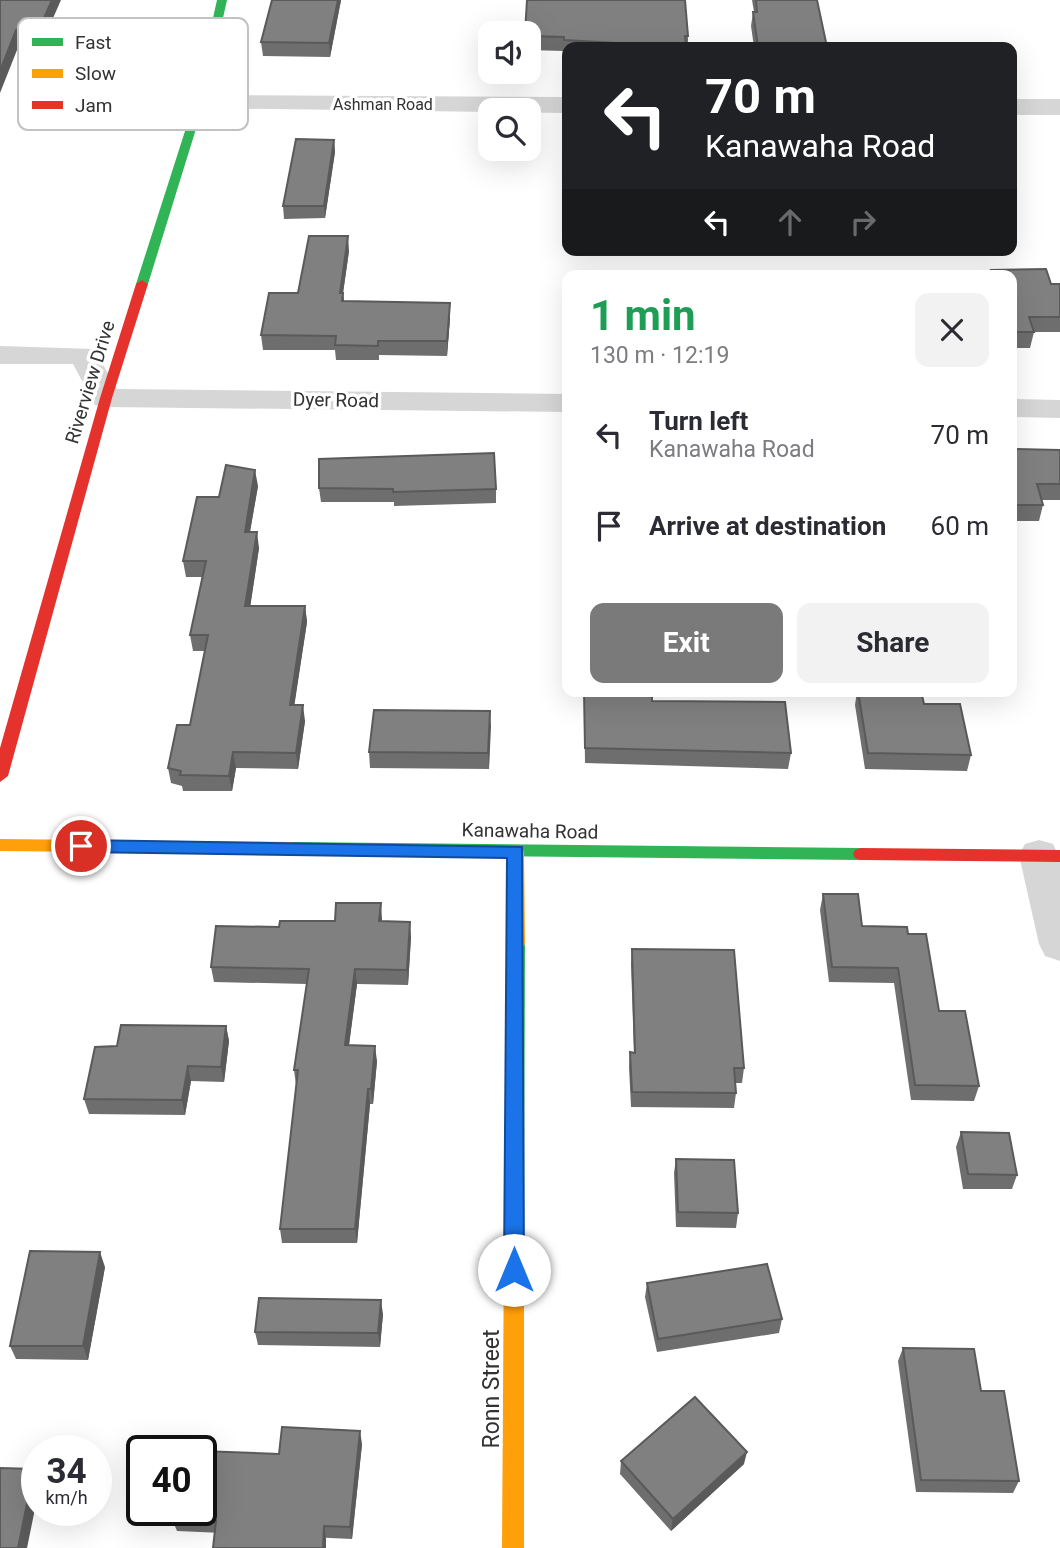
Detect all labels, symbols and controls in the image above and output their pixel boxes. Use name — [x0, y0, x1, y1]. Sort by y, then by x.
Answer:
legend — [18, 18, 248, 130]
map controls — [478, 21, 541, 161]
button: sound — [478, 21, 541, 84]
text: Fast — [75, 31, 112, 54]
text: Slow — [75, 62, 116, 85]
text: 70 m — [705, 68, 816, 125]
icon: left — [590, 70, 681, 161]
text: Jam — [75, 94, 112, 117]
street label: Ashman Road — [333, 95, 433, 114]
button: search — [478, 98, 541, 161]
text: Kanawaha Road — [705, 127, 935, 165]
icon: left — [698, 203, 736, 241]
icon: ahead — [771, 203, 809, 241]
icon: right — [844, 203, 882, 241]
text: 1 min — [590, 291, 696, 340]
button: close — [915, 293, 989, 367]
street label: Riverview Drive — [60, 318, 120, 446]
text: 130 m · 12:19 — [590, 342, 729, 369]
street label: Dyer Road — [293, 388, 379, 412]
text: Turn left — [649, 406, 748, 436]
icon: left — [590, 416, 628, 454]
text: 70 m — [931, 420, 989, 450]
text: Kanawaha Road — [649, 436, 815, 463]
icon: arrive — [590, 507, 628, 545]
text: Arrive at destination — [649, 511, 886, 541]
text: 60 m — [931, 511, 989, 541]
button: Exit — [590, 603, 783, 683]
button: Share — [797, 603, 989, 683]
pin — [51, 816, 111, 876]
street label: Kanawaha Road — [461, 818, 599, 844]
icon: arrive — [62, 827, 100, 865]
position arrow — [477, 1233, 551, 1307]
street label: Ronn Street — [478, 1329, 505, 1449]
speed limit sign: 40 — [126, 1435, 217, 1526]
text: 34 — [46, 1451, 87, 1492]
text: km/h — [45, 1487, 88, 1508]

